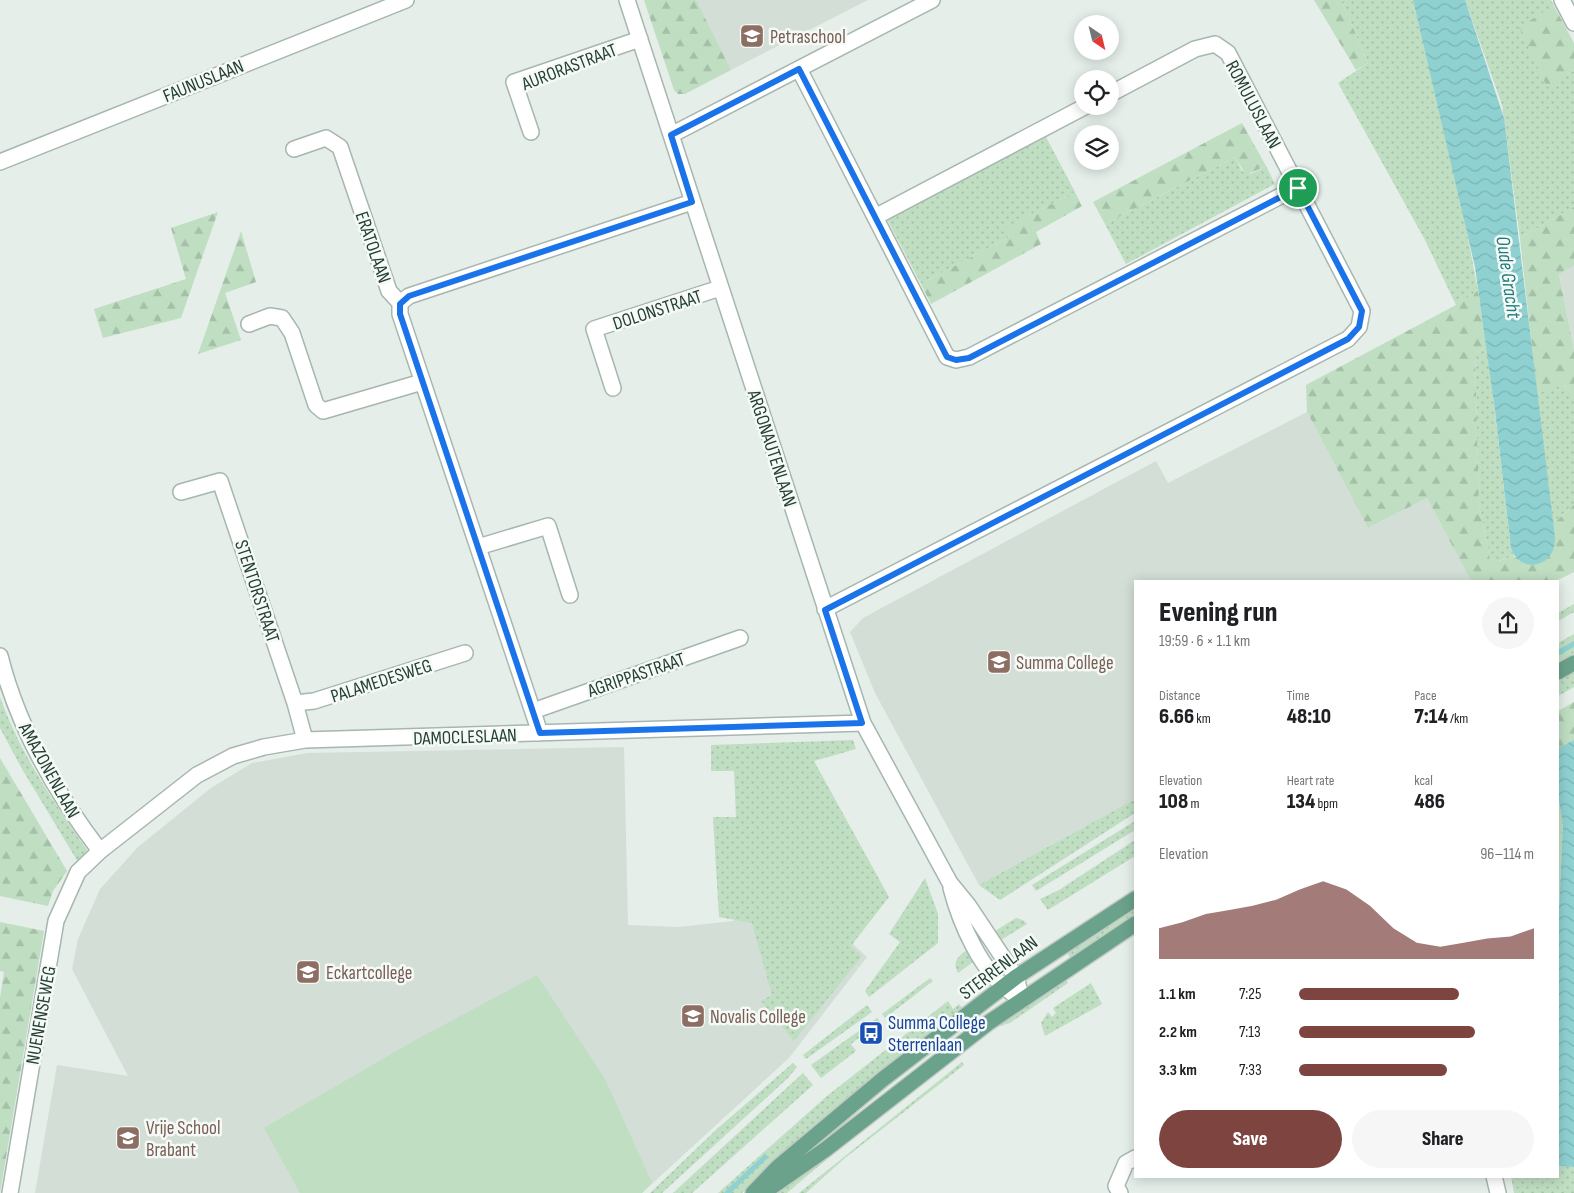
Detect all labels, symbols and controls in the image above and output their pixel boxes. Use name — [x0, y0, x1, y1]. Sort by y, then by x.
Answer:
north arrow — [1074, 15, 1119, 60]
map controls — [1074, 15, 1119, 170]
school or university icon: Petraschool — [739, 23, 765, 49]
place label: Petraschool — [770, 26, 846, 49]
street label: AURORASTRAAT — [518, 39, 621, 96]
street label: FAUNUSLAAN — [160, 55, 247, 108]
street label: ROMULUSLAAN — [1220, 57, 1285, 153]
button: locate — [1074, 70, 1119, 115]
button: layers — [1074, 125, 1119, 170]
pin — [1277, 167, 1319, 209]
icon: arrive — [1284, 174, 1312, 202]
street label: ERATOLAAN — [350, 209, 396, 286]
water label: Oude Gracht — [1490, 235, 1526, 321]
street label: DOLONSTRAAT — [610, 285, 705, 336]
street label: ARGONAUTENLAAN — [742, 386, 801, 510]
street label: STENTORSTRAAT — [229, 537, 284, 646]
text: Evening run — [1159, 596, 1277, 629]
button: share — [1482, 597, 1534, 649]
text: 19:59 · 6 × 1.1 km — [1159, 632, 1250, 651]
street label: AGRIPPASTRAAT — [584, 648, 689, 703]
school or university icon: Summa College — [986, 649, 1012, 675]
place label: Summa College — [1016, 652, 1114, 675]
street label: PALAMEDESWEG — [328, 654, 435, 709]
text: Distance — [1159, 687, 1200, 704]
text: Time — [1287, 687, 1310, 704]
text: Pace — [1414, 687, 1437, 704]
text: 6.66 — [1159, 704, 1194, 729]
text: 48:10 — [1287, 704, 1331, 729]
text: 7:14 — [1414, 704, 1448, 729]
text: km — [1194, 710, 1211, 727]
text: /km — [1448, 710, 1468, 727]
street label: AMAZONENLAAN — [13, 718, 84, 822]
street label: DAMOCLESLAAN — [413, 724, 517, 751]
text: Elevation — [1159, 772, 1202, 789]
text: Heart rate — [1287, 772, 1334, 789]
text: kcal — [1414, 772, 1433, 789]
text: 108 — [1159, 789, 1188, 814]
text: 134 — [1287, 789, 1315, 814]
text: 486 — [1414, 789, 1445, 814]
text: m — [1188, 795, 1199, 812]
text: bpm — [1315, 795, 1338, 812]
text: Elevation — [1159, 845, 1208, 864]
text: 96–114 m — [1480, 845, 1534, 864]
street label: STERRENLAAN — [955, 931, 1043, 1005]
school or university icon: Eckartcollege — [295, 959, 321, 985]
place label: Eckartcollege — [326, 962, 412, 985]
street label: NUENENSEWEG — [22, 964, 61, 1066]
text: 1.1 km — [1159, 985, 1196, 1004]
text: 7:25 — [1239, 985, 1261, 1004]
school or university icon: Novalis College — [680, 1003, 706, 1029]
place label: Novalis College — [710, 1006, 806, 1029]
place label: Summa College Sterrenlaan — [888, 1012, 986, 1057]
bus stop icon: Summa College Sterrenlaan — [858, 1020, 884, 1046]
text: 2.2 km — [1159, 1023, 1197, 1042]
text: 7:13 — [1239, 1023, 1261, 1042]
text: 3.3 km — [1159, 1061, 1197, 1080]
text: 7:33 — [1239, 1061, 1262, 1080]
button: Save — [1159, 1110, 1342, 1168]
button: Share — [1352, 1110, 1534, 1168]
place label: Vrije School Brabant — [146, 1117, 220, 1162]
school or university icon: Vrije School Brabant — [115, 1125, 141, 1151]

